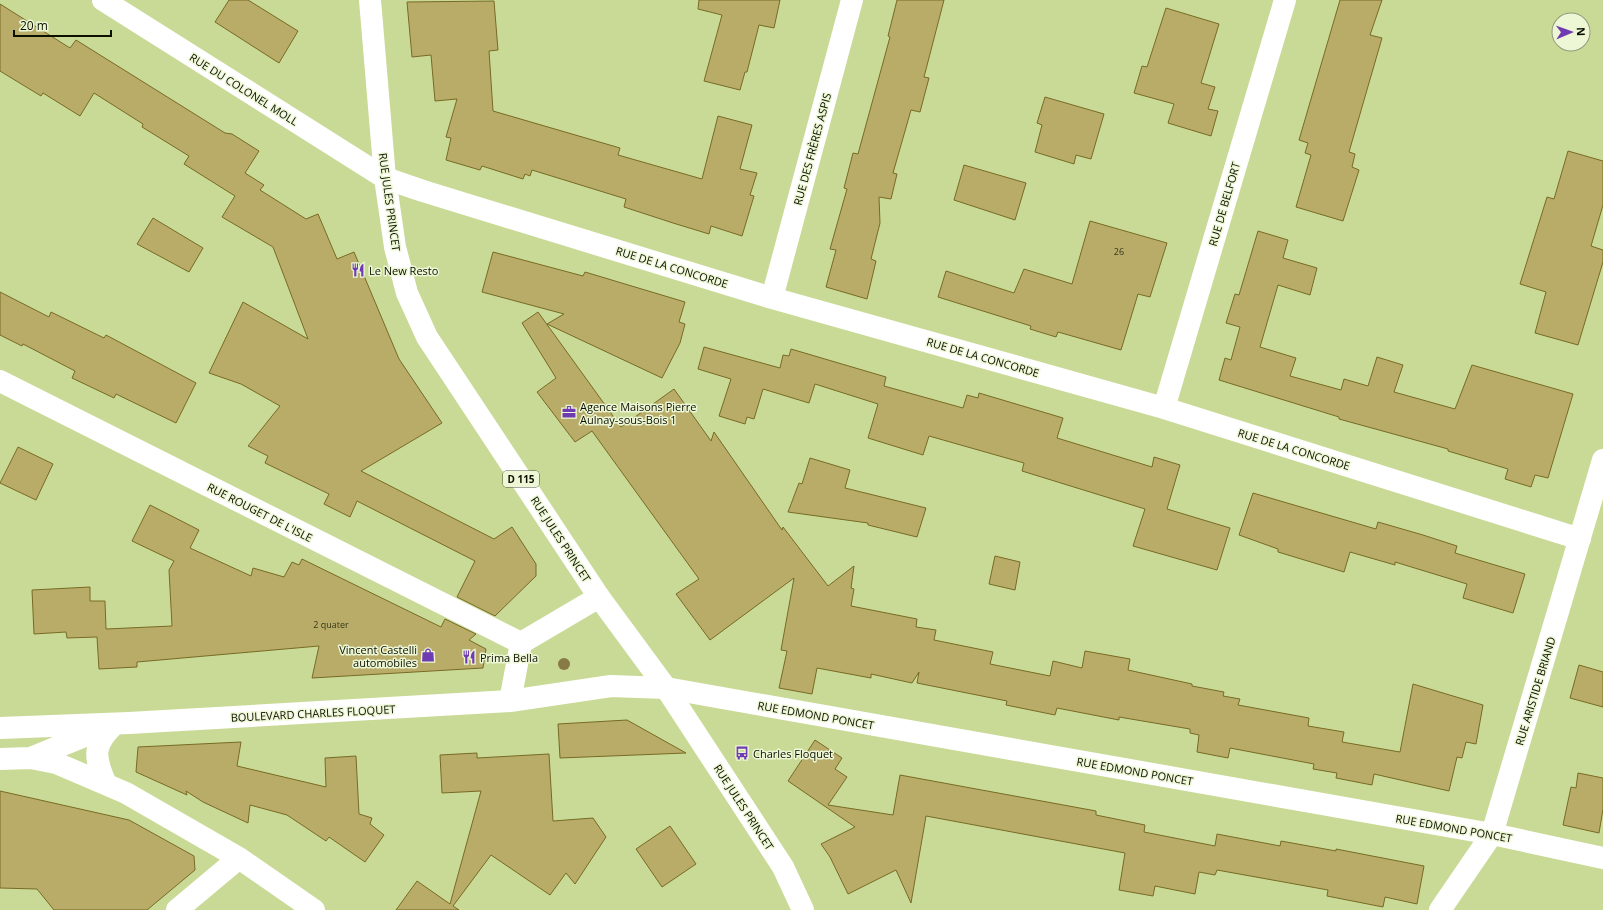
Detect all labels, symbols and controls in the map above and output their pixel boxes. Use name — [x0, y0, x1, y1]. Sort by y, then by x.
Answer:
scale bar — [14, 12, 111, 38]
north arrow — [1551, 12, 1591, 52]
text: 20 m — [20, 17, 48, 34]
text: N — [1574, 27, 1589, 36]
street label: RUE DU COLONEL MOLL — [187, 49, 301, 129]
street label: RUE DES FRÈRES ASPIS — [790, 91, 834, 207]
street label: RUE JULES PRINCET — [376, 152, 404, 252]
street label: RUE DE BELFORT — [1205, 160, 1243, 248]
street label: RUE DE LA CONCORDE — [614, 243, 730, 291]
house number: 26 — [1114, 245, 1124, 258]
restaurant icon: Le New Resto — [350, 262, 366, 278]
place label: Le New Resto — [369, 263, 439, 278]
street label: RUE DE LA CONCORDE — [925, 334, 1041, 380]
place label: Agence Maisons Pierre Aulnay-sous-Bois 1 — [580, 399, 696, 427]
office icon: Agence Maisons Pierre Aulnay-sous-Bois 1 — [561, 404, 577, 420]
street label: RUE DE LA CONCORDE — [1236, 425, 1352, 473]
road number: D 115 — [503, 471, 539, 487]
street label: RUE ROUGET DE L'ISLE — [205, 479, 315, 545]
street label: RUE JULES PRINCET — [528, 493, 594, 585]
house number: 2 quater — [313, 618, 349, 631]
street label: RUE ARISTIDE BRIAND — [1511, 635, 1559, 747]
place label: Vincent Castelli automobiles — [339, 642, 417, 670]
shop icon: Vincent Castelli automobiles — [420, 647, 436, 663]
restaurant icon: Prima Bella — [461, 649, 477, 665]
place label: Prima Bella — [480, 650, 538, 665]
street label: RUE EDMOND PONCET — [757, 697, 875, 733]
street label: BOULEVARD CHARLES FLOQUET — [230, 701, 396, 725]
bus stop icon: Charles Floquet — [734, 745, 750, 761]
place label: Charles Floquet — [753, 746, 833, 761]
street label: RUE EDMOND PONCET — [1076, 753, 1194, 789]
street label: RUE JULES PRINCET — [711, 761, 777, 853]
street label: RUE EDMOND PONCET — [1395, 810, 1513, 846]

